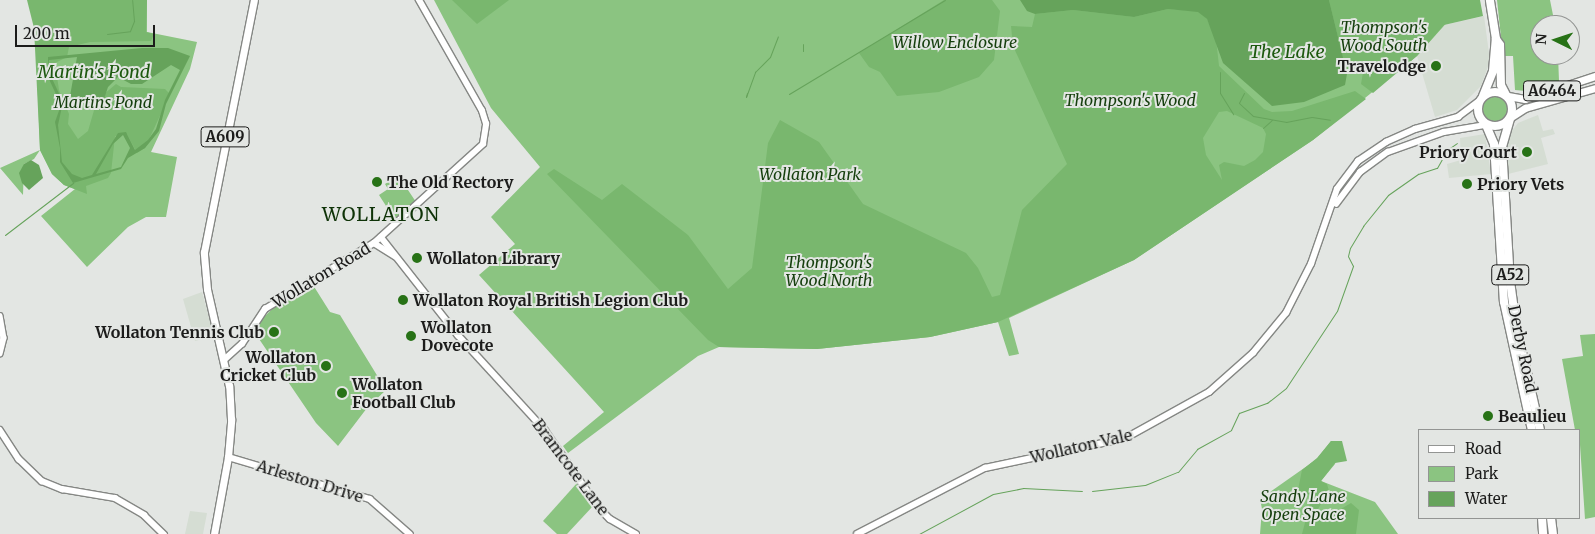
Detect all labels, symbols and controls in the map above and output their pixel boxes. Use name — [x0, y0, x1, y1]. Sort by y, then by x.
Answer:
scale bar — [18, 15, 158, 47]
north arrow — [1530, 15, 1580, 65]
park label: Thompson's Wood South — [1340, 17, 1428, 55]
text: 200 m — [23, 24, 70, 43]
park label: Willow Enclosure — [893, 32, 1017, 52]
text: N — [1532, 33, 1550, 45]
water label: The Lake — [1249, 41, 1325, 63]
place label: Travelodge — [1337, 56, 1426, 76]
marker: Travelodge — [1430, 60, 1442, 72]
water label: Martin's Pond — [38, 61, 150, 83]
road number: A6464 — [1522, 78, 1582, 104]
park label: Thompson's Wood — [1064, 90, 1196, 110]
park label: Martins Pond — [54, 92, 152, 112]
road number: A609 — [200, 124, 250, 150]
place label: Priory Court — [1419, 142, 1517, 162]
marker: Priory Court — [1521, 146, 1533, 158]
park label: Wollaton Park — [759, 164, 861, 184]
place label: The Old Rectory — [387, 172, 513, 192]
place label: Priory Vets — [1477, 174, 1564, 194]
marker: The Old Rectory — [371, 176, 383, 188]
marker: Priory Vets — [1461, 178, 1473, 190]
district label: WOLLATON — [321, 204, 441, 226]
street label: Wollaton Road — [268, 238, 374, 312]
place label: Wollaton Library — [427, 248, 560, 268]
marker: Wollaton Library — [411, 252, 423, 264]
park label: Thompson's Wood North — [785, 252, 873, 290]
road number: A52 — [1490, 262, 1530, 288]
place label: Wollaton Royal British Legion Club — [413, 290, 688, 310]
marker: Wollaton Royal British Legion Club — [397, 294, 409, 306]
street label: Derby Road — [1504, 303, 1542, 395]
place label: Wollaton Dovecote — [421, 317, 493, 355]
place label: Wollaton Tennis Club — [95, 322, 264, 342]
marker: Wollaton Tennis Club — [268, 326, 280, 338]
marker: Wollaton Dovecote — [405, 330, 417, 342]
place label: Wollaton Cricket Club — [220, 347, 316, 385]
marker: Wollaton Cricket Club — [320, 360, 332, 372]
place label: Wollaton Football Club — [352, 374, 456, 412]
marker: Wollaton Football Club — [336, 387, 348, 399]
place label: Beaulieu — [1498, 406, 1567, 426]
marker: Beaulieu — [1482, 410, 1494, 422]
street label: Bramcote Lane — [529, 415, 613, 519]
street label: Wollaton Vale — [1028, 425, 1134, 467]
legend — [1418, 429, 1580, 519]
text: Road — [1465, 439, 1501, 458]
street label: Arleston Drive — [254, 456, 366, 506]
text: Park — [1465, 464, 1498, 483]
park label: Sandy Lane Open Space — [1260, 486, 1346, 524]
text: Water — [1465, 489, 1507, 508]

